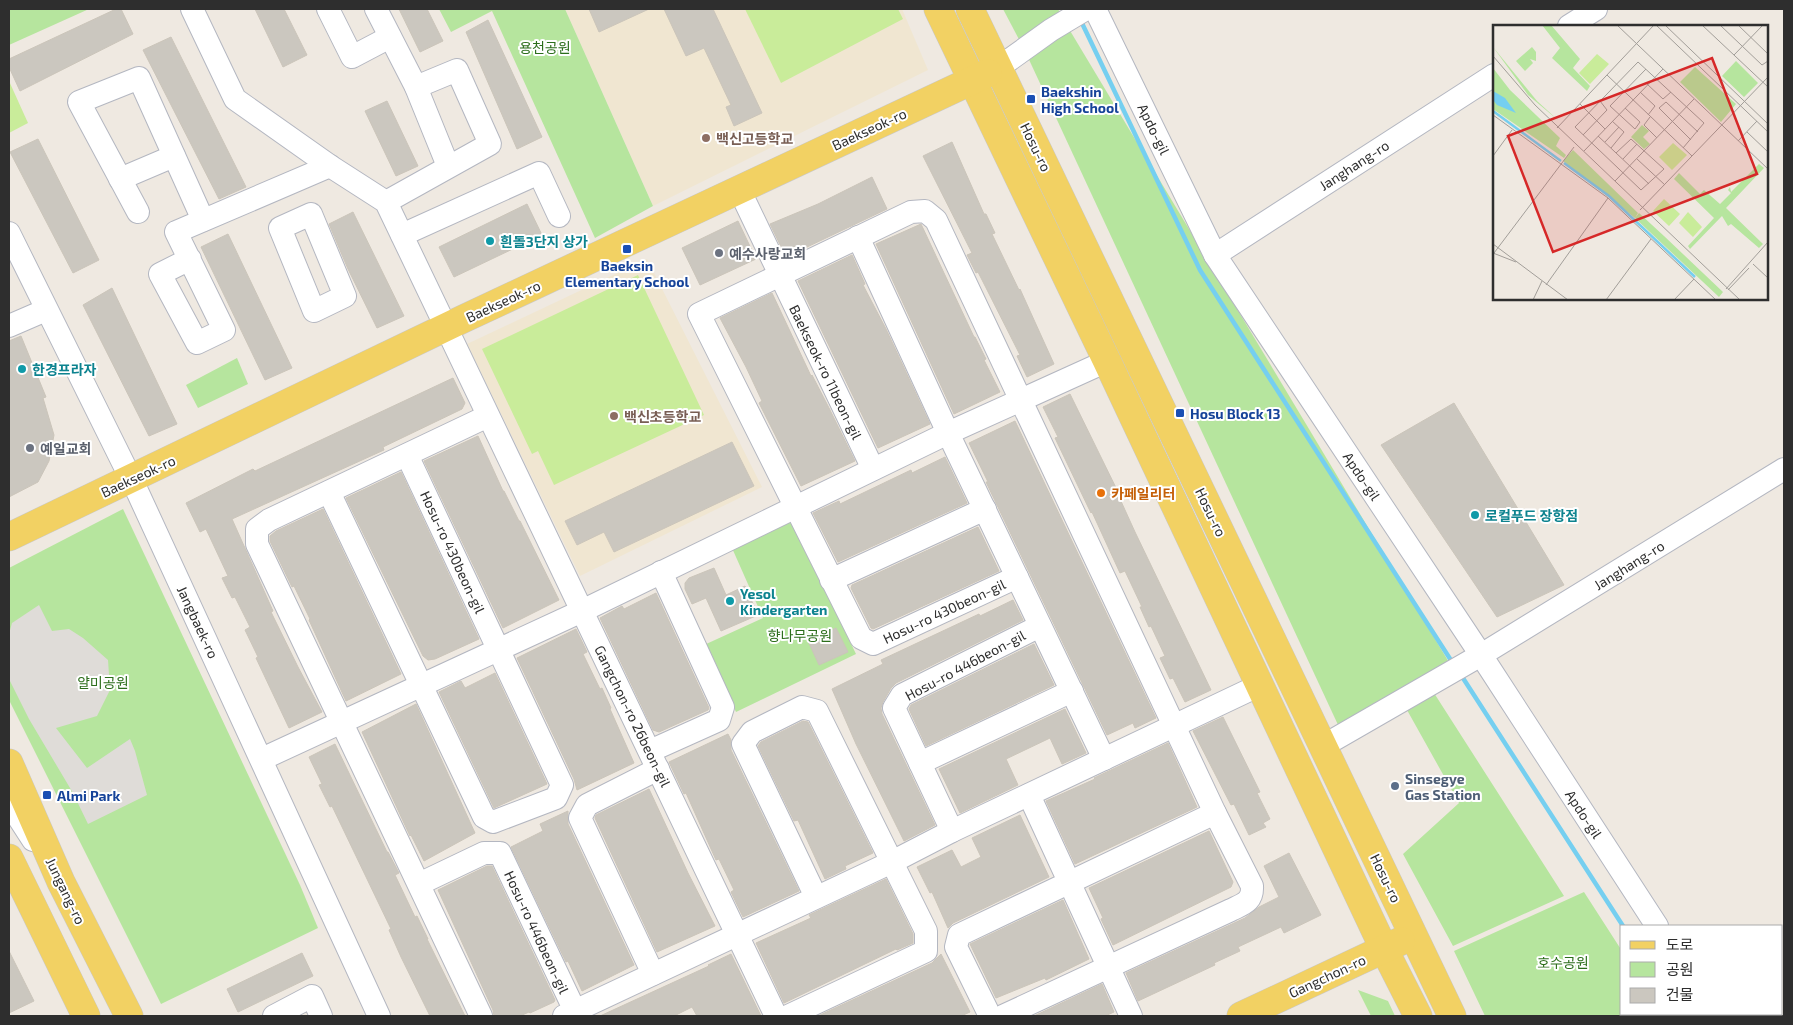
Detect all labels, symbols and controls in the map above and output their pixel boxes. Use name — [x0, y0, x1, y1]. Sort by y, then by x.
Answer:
inset map — [1493, 25, 1768, 300]
park label: 용천공원 — [519, 39, 571, 56]
place label: Baekshin High School — [1041, 83, 1119, 116]
marker: Baekshin High School — [1025, 93, 1037, 105]
street label: Apdo-gil — [1134, 101, 1174, 158]
street label: Baekseok-ro — [829, 104, 909, 154]
street label: Hosu-ro — [1017, 120, 1055, 174]
place label: 백신고등학교 — [716, 130, 793, 147]
marker: 백신고등학교 — [700, 132, 712, 144]
street label: Janghang-ro — [1316, 136, 1392, 194]
place label: 흰돌3단지 상가 — [500, 233, 588, 250]
marker: 흰돌3단지 상가 — [484, 235, 496, 247]
marker: Baeksin Elementary School — [621, 243, 633, 255]
place label: 예수사랑교회 — [729, 245, 806, 262]
marker: 예수사랑교회 — [713, 247, 725, 259]
place label: Baeksin Elementary School — [565, 257, 690, 290]
street label: Baekseok-ro — [463, 276, 543, 326]
street label: Baekseok-ro 11beon-gil — [786, 302, 866, 443]
place label: 한경프라자 — [32, 361, 97, 378]
marker: 한경프라자 — [16, 363, 28, 375]
place label: Hosu Block 13 — [1190, 405, 1280, 422]
marker: Hosu Block 13 — [1174, 407, 1186, 419]
place label: 백신초등학교 — [624, 408, 701, 425]
marker: 백신초등학교 — [608, 410, 620, 422]
place label: 예일교회 — [40, 440, 92, 457]
marker: 예일교회 — [24, 442, 36, 454]
street label: Apdo-gil — [1340, 449, 1385, 504]
street label: Baekseok-ro — [98, 451, 178, 501]
place label: 카페일리터 — [1111, 485, 1175, 502]
street label: Hosu-ro — [1192, 485, 1230, 539]
marker: 카페일리터 — [1095, 487, 1107, 499]
street label: Hosu-ro 430beon-gil — [417, 488, 489, 617]
place label: 로컬푸드 장항점 — [1485, 507, 1578, 524]
marker: 로컬푸드 장항점 — [1469, 509, 1481, 521]
street label: Janghang-ro — [1591, 537, 1667, 593]
street label: Hosu-ro 430beon-gil — [880, 575, 1009, 647]
street label: Jangbaek-ro — [174, 583, 222, 661]
place label: Yesol Kindergarten — [740, 585, 827, 618]
marker: Yesol Kindergarten — [724, 595, 736, 607]
street label: Hosu-ro 446beon-gil — [902, 626, 1029, 704]
park label: 향나무공원 — [768, 627, 832, 644]
street label: Gangchon-ro 26beon-gil — [591, 642, 675, 790]
park label: 얄미공원 — [77, 674, 129, 691]
place label: Sinsegye Gas Station — [1405, 770, 1481, 803]
marker: Sinsegye Gas Station — [1389, 780, 1401, 792]
place label: Almi Park — [57, 787, 121, 804]
street label: Apdo-gil — [1562, 787, 1606, 842]
marker: Almi Park — [41, 789, 53, 801]
street label: Hosu-ro — [1367, 851, 1405, 905]
street label: Jungang-ro — [43, 855, 89, 927]
street label: Hosu-ro 446beon-gil — [501, 868, 573, 997]
legend — [1620, 925, 1783, 1015]
text: 도로 — [1666, 935, 1694, 953]
street label: Gangchon-ro — [1286, 951, 1368, 1001]
park label: 호수공원 — [1537, 954, 1589, 971]
text: 공원 — [1666, 960, 1694, 978]
text: 건물 — [1666, 985, 1694, 1003]

